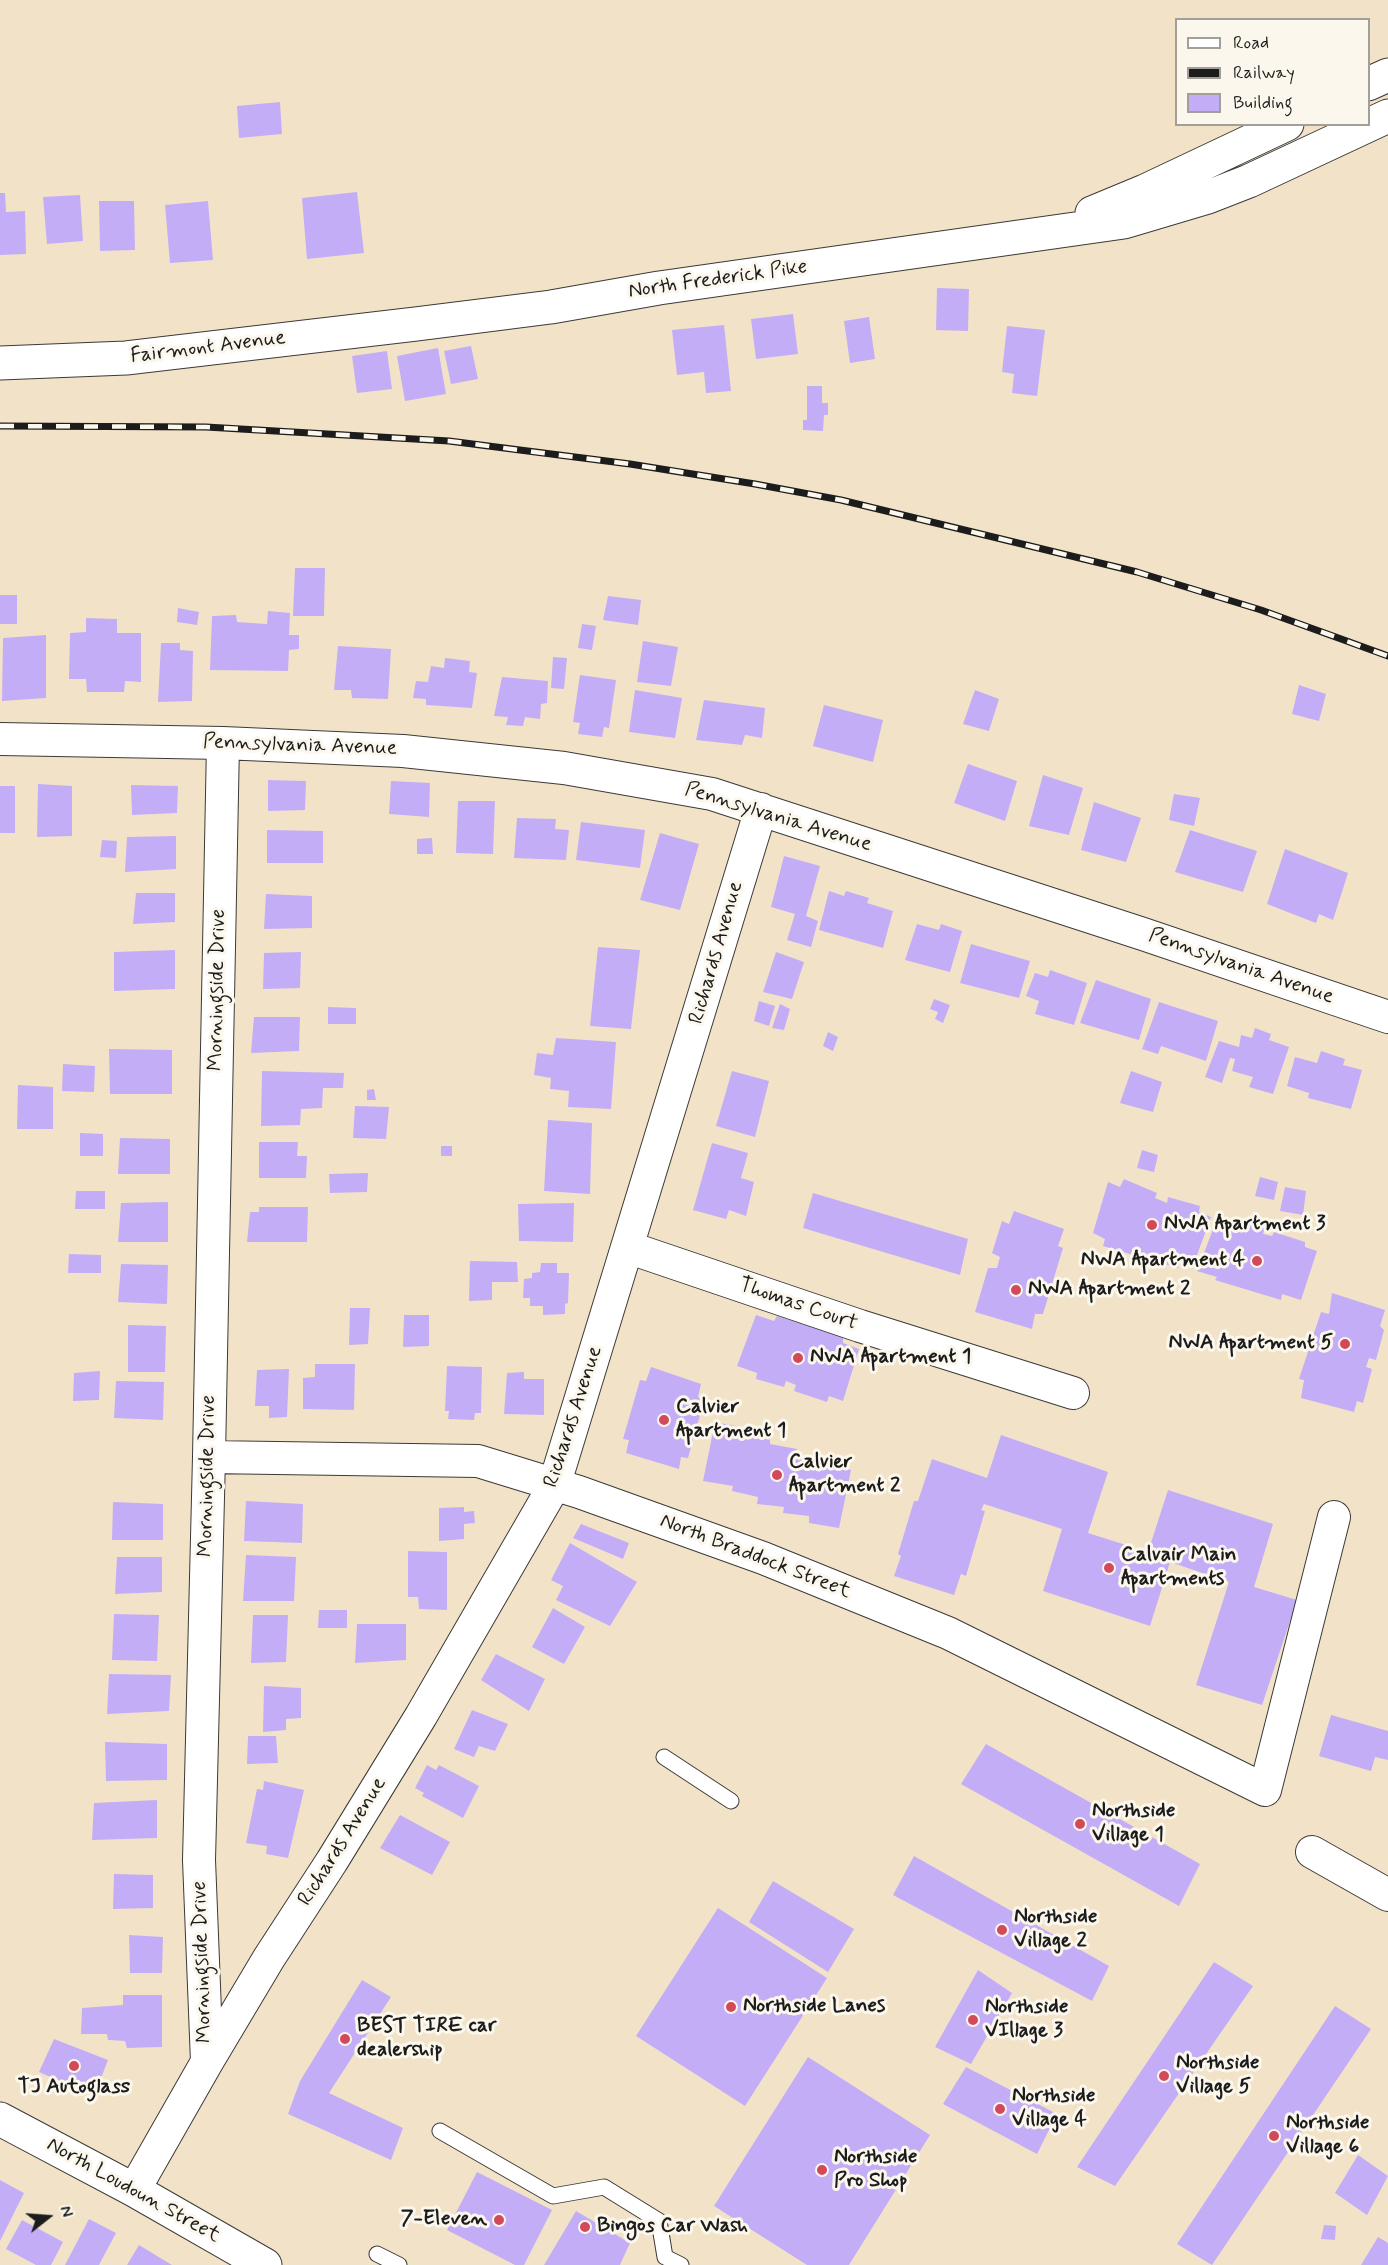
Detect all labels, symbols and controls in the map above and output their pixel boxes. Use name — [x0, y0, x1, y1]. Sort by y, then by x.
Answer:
legend — [1175, 18, 1370, 126]
text: Road — [1233, 31, 1269, 55]
text: Railway — [1233, 61, 1295, 85]
text: Building — [1233, 91, 1293, 115]
street label: North Frederick Pike — [627, 255, 809, 305]
street label: Fairmont Avenue — [129, 326, 287, 370]
street label: Pennsylvania Avenue — [203, 730, 397, 762]
street label: Pennsylvania Avenue — [681, 778, 875, 858]
street label: Richards Avenue — [685, 879, 749, 1027]
street label: Morningside Drive — [204, 909, 232, 1071]
street label: Pennsylvania Avenue — [1145, 923, 1337, 1011]
place label: NWA Apartment 3 — [1164, 1212, 1325, 1238]
marker: NWA Apartment 3 — [1145, 1218, 1159, 1232]
place label: NWA Apartment 4 — [1081, 1248, 1245, 1274]
marker: NWA Apartment 4 — [1250, 1254, 1264, 1268]
street label: Thomas Court — [735, 1273, 861, 1337]
place label: NWA Apartment 2 — [1028, 1277, 1190, 1303]
marker: NWA Apartment 2 — [1009, 1283, 1023, 1297]
place label: NWA Apartment 5 — [1168, 1331, 1333, 1357]
marker: NWA Apartment 5 — [1338, 1337, 1352, 1351]
street label: Richards Avenue — [539, 1343, 609, 1491]
place label: NWA Apartment 1 — [810, 1345, 971, 1371]
marker: NWA Apartment 1 — [791, 1351, 805, 1365]
street label: Morningside Drive — [194, 1395, 222, 1557]
place label: Calvier Apartment 1 — [676, 1395, 786, 1445]
marker: Calvier Apartment 1 — [657, 1413, 671, 1427]
place label: Calvier Apartment 2 — [789, 1450, 900, 1500]
marker: Calvier Apartment 2 — [770, 1468, 784, 1482]
street label: North Braddock Street — [656, 1509, 854, 1605]
place label: Calvair Main Apartments — [1121, 1543, 1237, 1593]
marker: Calvair Main Apartments — [1102, 1561, 1116, 1575]
street label: Richards Avenue — [293, 1773, 393, 1911]
place label: Northside Village 1 — [1092, 1799, 1175, 1849]
marker: Northside Village 1 — [1073, 1817, 1087, 1831]
street label: Morningside Drive — [188, 1881, 218, 2043]
place label: Northside Village 2 — [1014, 1905, 1097, 1955]
marker: Northside Village 2 — [995, 1923, 1009, 1937]
place label: Northside Lanes — [743, 1994, 885, 2020]
place label: Northside VIllage 3 — [985, 1995, 1068, 2045]
marker: Northside Lanes — [724, 2000, 738, 2014]
marker: Northside VIllage 3 — [966, 2013, 980, 2027]
place label: BEST TIRE car dealership — [357, 2014, 496, 2064]
marker: BEST TIRE car dealership — [338, 2032, 352, 2046]
place label: Northside Village 5 — [1176, 2051, 1259, 2101]
marker: TJ Autoglass — [67, 2059, 81, 2073]
marker: Northside Village 5 — [1157, 2069, 1171, 2083]
place label: TJ Autoglass — [18, 2075, 130, 2101]
place label: Northside Village 4 — [1012, 2084, 1095, 2134]
marker: Northside Village 4 — [993, 2102, 1007, 2116]
place label: Northside Village 6 — [1286, 2111, 1369, 2161]
marker: Northside Village 6 — [1267, 2129, 1281, 2143]
street label: North Loudoun Street — [42, 2133, 224, 2249]
place label: Northside Pro Shop — [834, 2145, 917, 2195]
marker: Northside Pro Shop — [815, 2163, 829, 2177]
north arrow — [18, 2187, 78, 2247]
place label: 7-Eleven — [401, 2207, 487, 2233]
marker: 7-Eleven — [492, 2213, 506, 2227]
place label: Bingos Car Wash — [597, 2214, 748, 2240]
marker: Bingos Car Wash — [578, 2220, 592, 2234]

